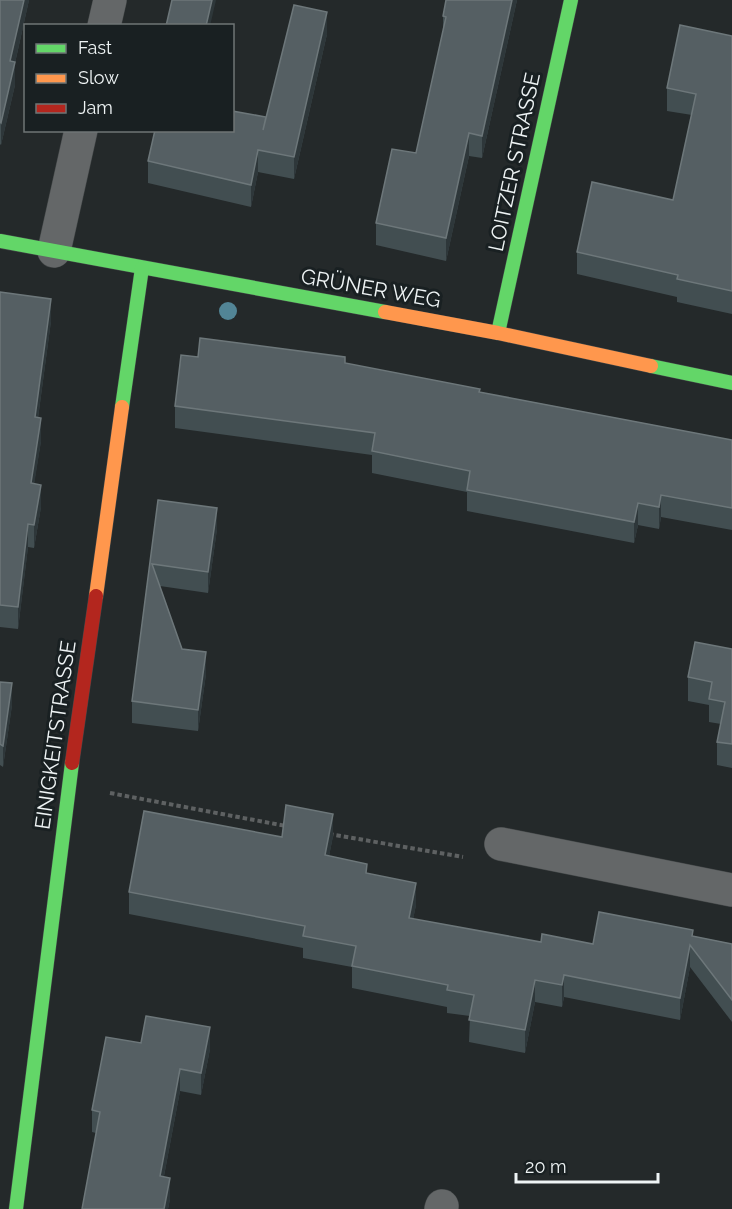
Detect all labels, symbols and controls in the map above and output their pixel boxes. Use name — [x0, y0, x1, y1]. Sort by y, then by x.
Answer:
legend — [24, 24, 234, 132]
text: Fast — [78, 37, 112, 58]
text: Slow — [78, 67, 119, 88]
street label: LOITZER STRASSE — [483, 70, 545, 254]
text: Jam — [78, 97, 113, 118]
street label: GRÜNER WEG — [299, 263, 443, 313]
street label: EINIGKEITSTRASSE — [29, 639, 81, 831]
scale bar — [516, 1146, 658, 1184]
text: 20 m — [525, 1156, 567, 1177]

